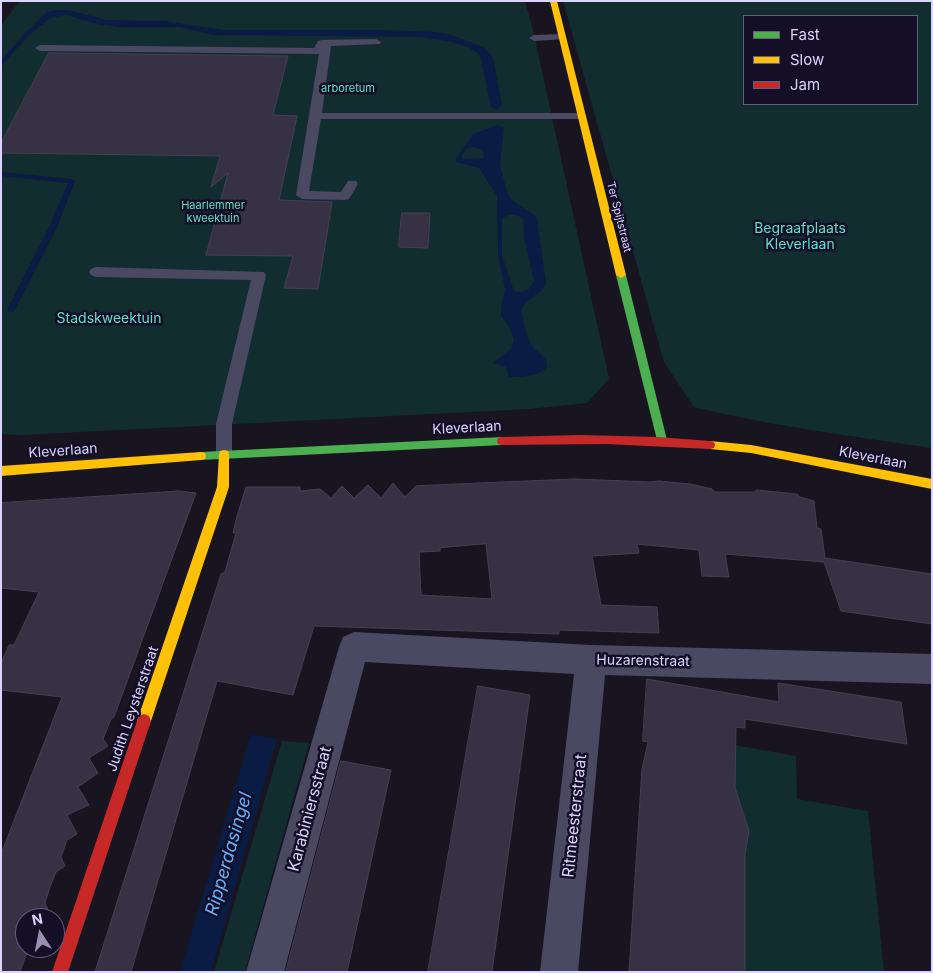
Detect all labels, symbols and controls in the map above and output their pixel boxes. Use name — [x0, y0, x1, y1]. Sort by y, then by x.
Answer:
legend — [743, 15, 918, 105]
text: Fast — [790, 25, 820, 44]
text: Slow — [790, 50, 824, 69]
text: Jam — [790, 75, 820, 94]
park label: arboretum — [321, 82, 375, 96]
street label: Ter Spijtstraat — [604, 180, 634, 254]
park label: Haarlemmer kweektuin — [181, 199, 245, 225]
park label: Begraafplaats Kleverlaan — [754, 221, 846, 253]
park label: Stadskweektuin — [57, 311, 161, 327]
street label: Kleverlaan — [432, 418, 502, 438]
street label: Kleverlaan — [28, 440, 98, 462]
street label: Kleverlaan — [837, 443, 909, 473]
street label: Judith Leysterstraat — [104, 644, 162, 774]
street label: Huzarenstraat — [596, 652, 690, 670]
street label: Karabiniersstraat — [284, 744, 336, 874]
street label: Ritmeesterstraat — [559, 753, 591, 879]
water label: Ripperdasingel — [201, 790, 257, 918]
north arrow — [15, 908, 65, 958]
text: N — [30, 909, 44, 928]

